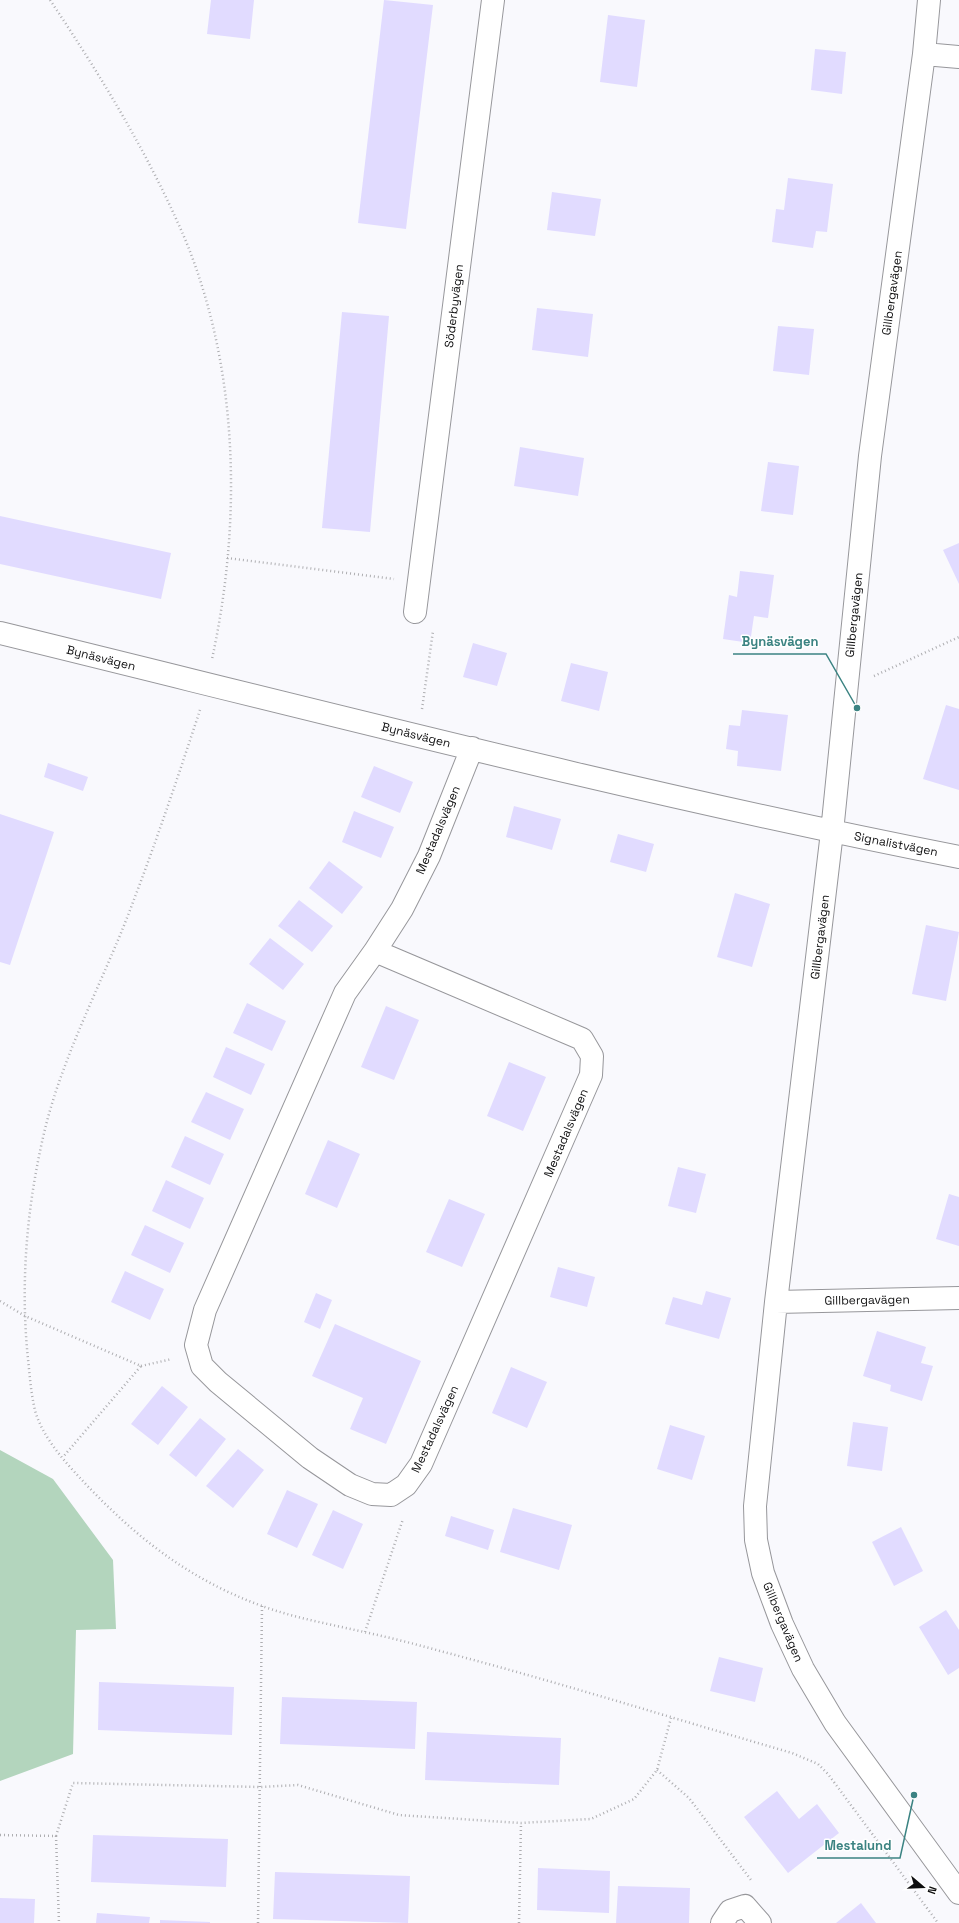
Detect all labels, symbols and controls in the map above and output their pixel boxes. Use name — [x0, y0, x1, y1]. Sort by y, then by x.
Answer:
street label: Gillbergavägen — [878, 250, 906, 336]
street label: Söderbyvägen — [441, 263, 467, 349]
street label: Gillbergavägen — [842, 572, 866, 658]
callout: Bynäsvägen — [733, 629, 826, 654]
text: Bynäsvägen — [742, 633, 818, 650]
street label: Bynäsvägen — [65, 642, 137, 674]
street label: Bynäsvägen — [380, 719, 452, 751]
street label: Mestadalsvägen — [412, 783, 464, 877]
street label: Signalistvägen — [853, 828, 939, 860]
street label: Gillbergavägen — [807, 894, 833, 980]
street label: Mestadalsvägen — [540, 1086, 592, 1180]
street label: Gillbergavägen — [824, 1291, 910, 1309]
street label: Mestadalsvägen — [408, 1383, 462, 1475]
street label: Gillbergavägen — [759, 1580, 807, 1664]
callout: Mestalund — [817, 1833, 900, 1858]
text: Mestalund — [825, 1837, 891, 1854]
north arrow — [903, 1867, 943, 1907]
text: N — [925, 1884, 940, 1896]

